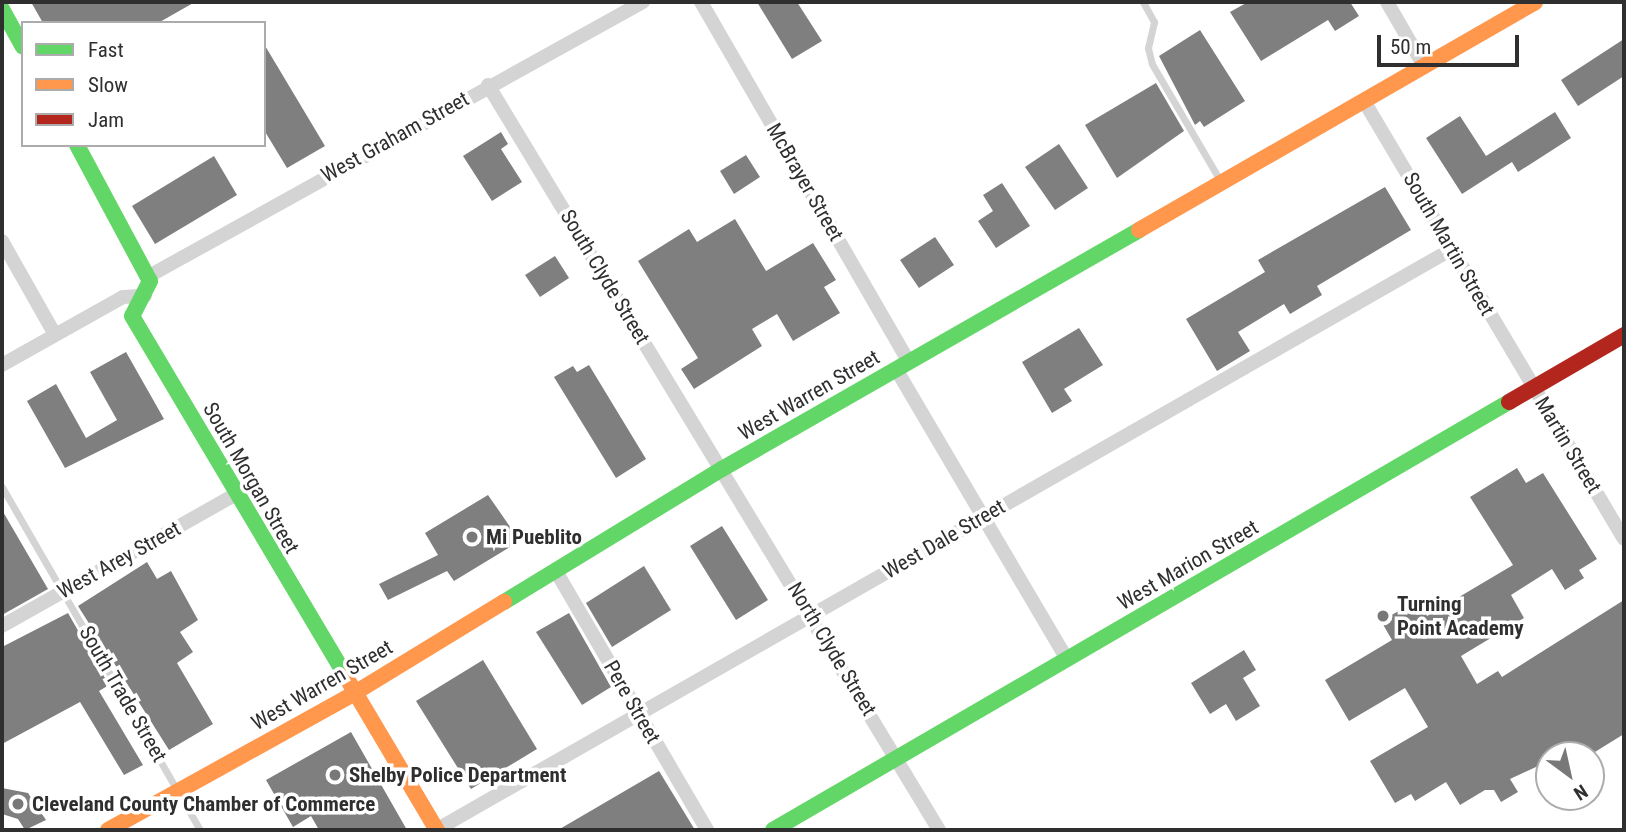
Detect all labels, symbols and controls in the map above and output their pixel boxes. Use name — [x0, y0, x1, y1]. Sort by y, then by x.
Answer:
legend — [21, 21, 266, 147]
scale bar — [1381, 21, 1523, 65]
text: 50 m — [1390, 35, 1431, 59]
text: Fast — [88, 38, 124, 62]
text: Slow — [88, 73, 128, 97]
street label: West Graham Street — [317, 86, 473, 188]
text: Jam — [88, 108, 124, 132]
street label: McBrayer Street — [761, 119, 849, 245]
street label: South Martin Street — [1398, 168, 1500, 320]
street label: South Clyde Street — [555, 205, 655, 349]
street label: West Warren Street — [734, 344, 884, 446]
street label: Martin Street — [1529, 392, 1607, 498]
street label: South Morgan Street — [198, 398, 304, 558]
street label: West Dale Street — [878, 494, 1010, 584]
street label: West Marion Street — [1113, 515, 1263, 615]
street label: West Arey Street — [53, 516, 185, 604]
place label: Mi Pueblito — [486, 524, 582, 550]
marker: Mi Pueblito — [464, 529, 480, 545]
street label: North Clyde Street — [782, 578, 882, 720]
place label: Turning Point Academy — [1397, 591, 1524, 641]
marker: Turning Point Academy — [1375, 608, 1391, 624]
street label: South Trade Street — [74, 621, 172, 767]
street label: West Warren Street — [247, 634, 397, 736]
street label: Pere Street — [598, 656, 666, 748]
north arrow — [1535, 741, 1605, 811]
place label: Shelby Police Department — [349, 762, 566, 788]
marker: Shelby Police Department — [327, 767, 343, 783]
text: N — [1569, 780, 1592, 805]
place label: Cleveland County Chamber of Commerce — [32, 791, 375, 817]
marker: Cleveland County Chamber of Commerce — [10, 796, 26, 812]

